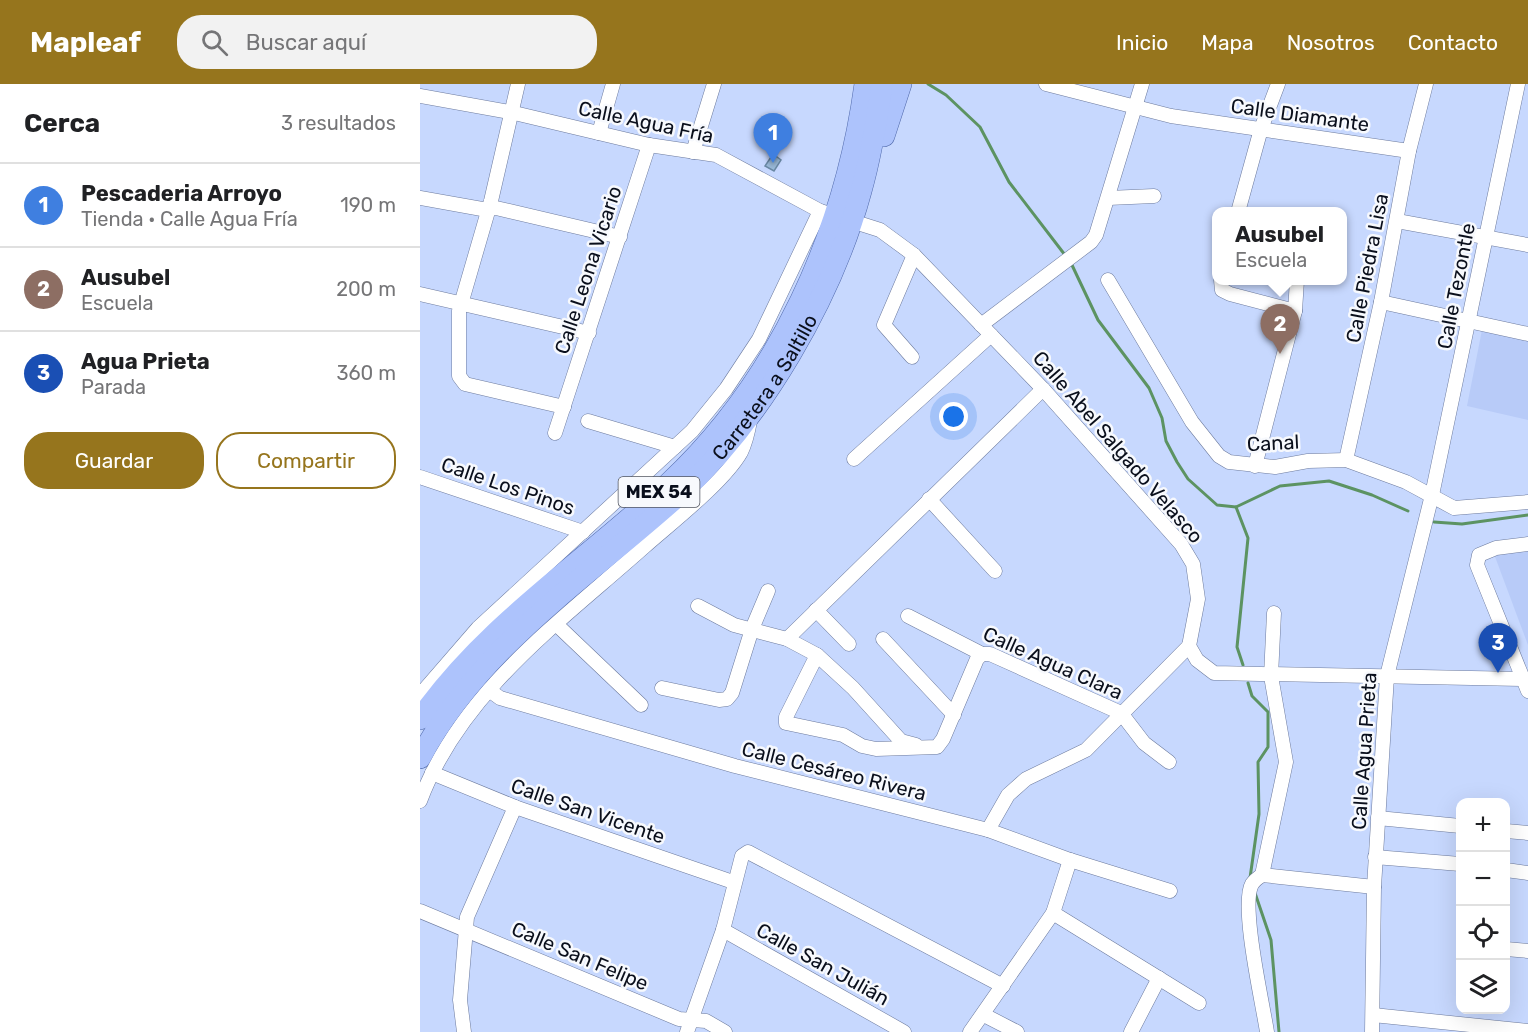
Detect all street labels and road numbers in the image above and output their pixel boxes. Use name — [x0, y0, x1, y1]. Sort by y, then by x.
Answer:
street label: Calle Diamante — [1229, 93, 1371, 137]
street label: Calle Agua Fría — [576, 96, 716, 148]
street label: Calle Leona Vicario — [550, 183, 626, 357]
street label: Calle Piedra Lisa — [1341, 191, 1393, 345]
street label: Calle Tezontle — [1432, 221, 1480, 351]
street label: Carretera a Saltillo — [707, 310, 822, 465]
street label: Calle Abel Salgado Velasco — [1028, 346, 1208, 548]
street label: Canal — [1246, 430, 1300, 456]
street label: Calle Los Pinos — [438, 452, 578, 520]
road number: MEX 54 — [618, 477, 700, 507]
street label: Calle Agua Clara — [979, 621, 1127, 705]
street label: Calle Agua Prieta — [1347, 671, 1381, 831]
street label: Calle Cesáreo Rivera — [739, 736, 929, 806]
street label: Calle San Vicente — [508, 773, 668, 849]
street label: Calle San Felipe — [508, 916, 652, 996]
street label: Calle San Julián — [752, 918, 894, 1010]

